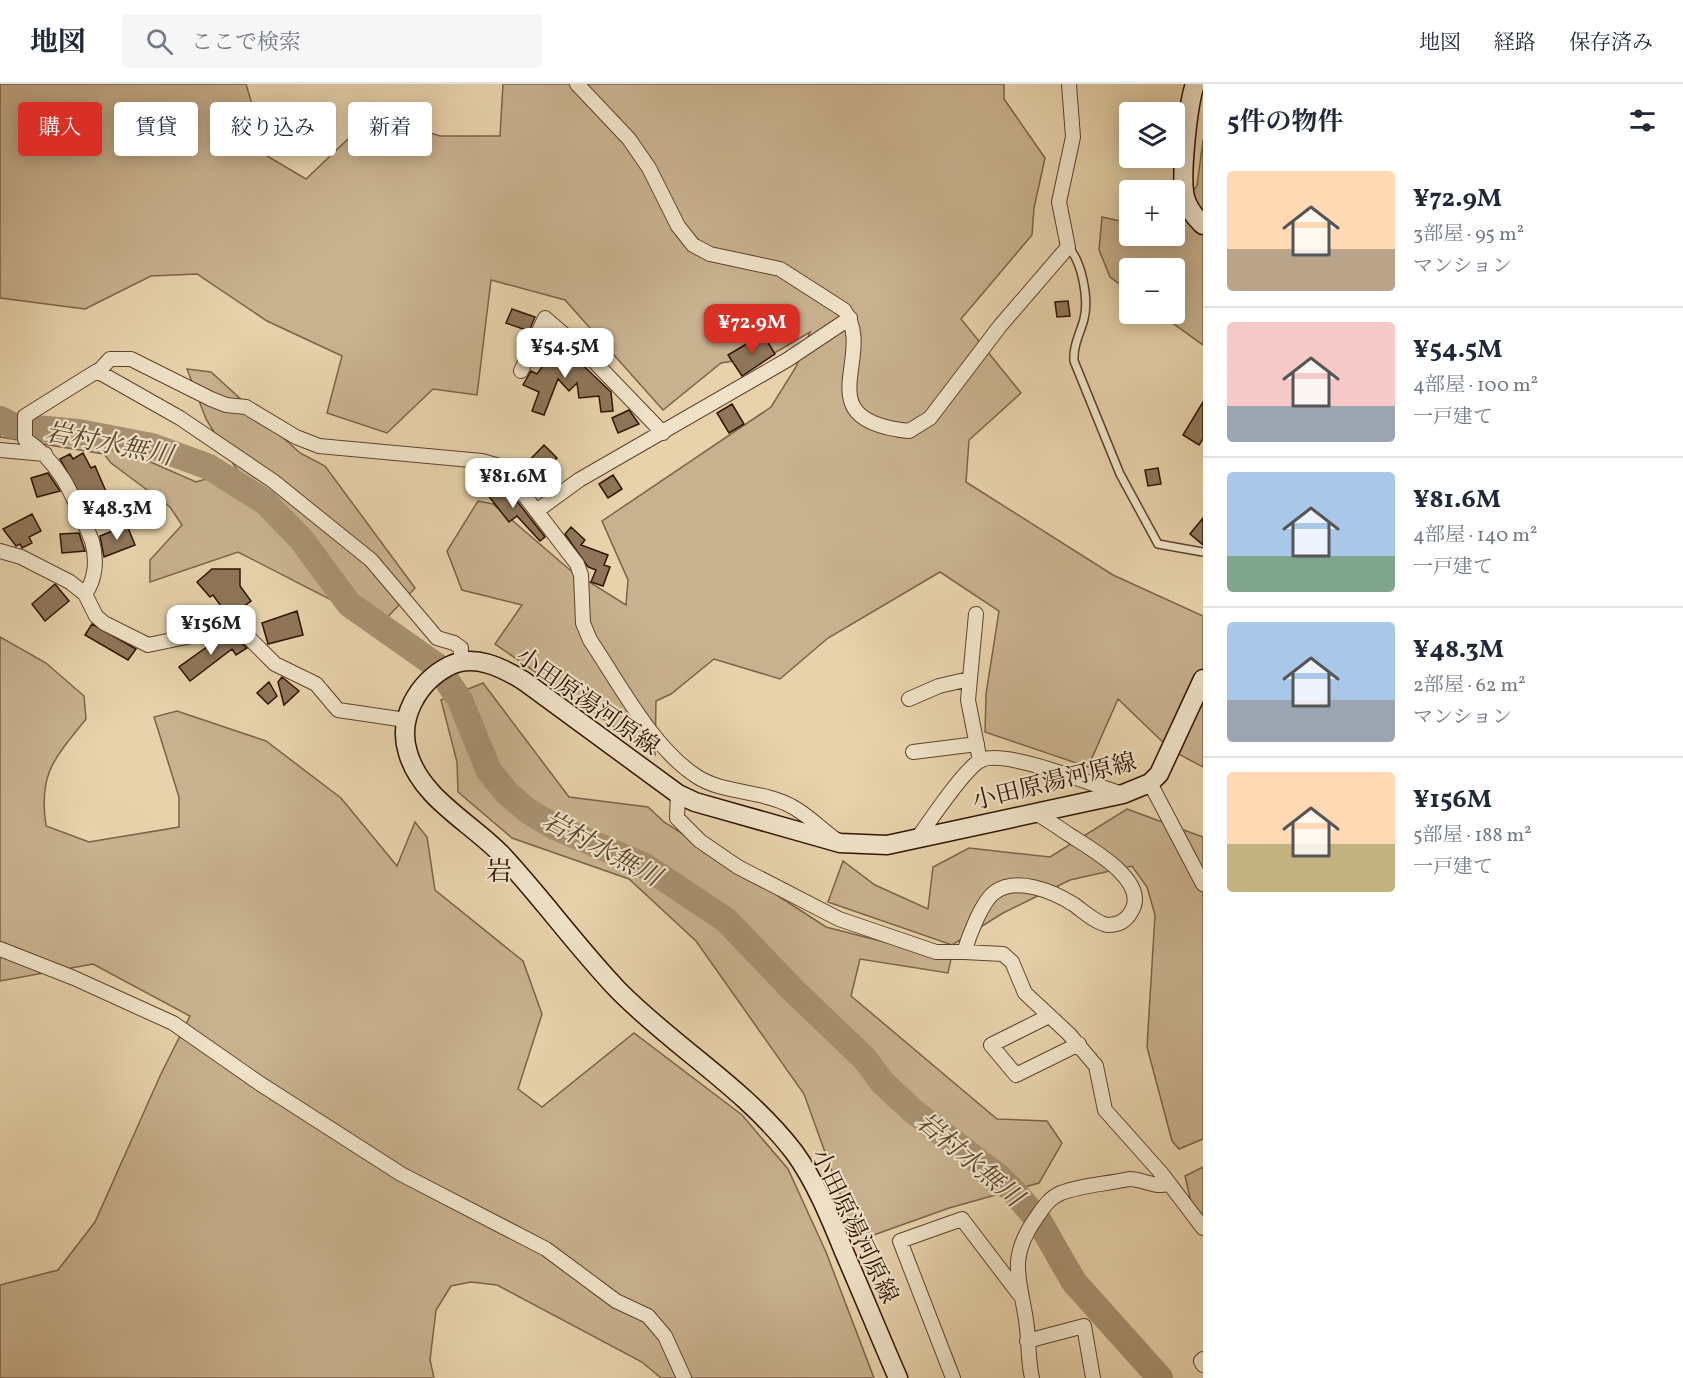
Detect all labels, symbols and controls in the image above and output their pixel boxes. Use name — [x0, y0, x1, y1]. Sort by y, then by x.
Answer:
search box — [122, 14, 542, 68]
text: 地図 — [30, 24, 86, 63]
icon: search — [143, 25, 176, 58]
text: ここで検索 — [191, 28, 301, 59]
text: 地図 — [1419, 29, 1461, 58]
text: 経路 — [1494, 29, 1536, 58]
text: 保存済み — [1569, 29, 1653, 58]
chip: 購入 — [18, 102, 102, 156]
chip: 賃貸 — [114, 102, 198, 156]
chip: 絞り込み — [210, 102, 336, 156]
chip: 新着 — [348, 102, 432, 156]
map controls — [1119, 102, 1185, 324]
button: layers — [1119, 102, 1185, 168]
icon: filters — [1626, 104, 1659, 137]
text: 5件の物件 — [1227, 105, 1344, 141]
button: + — [1119, 180, 1185, 246]
text: ¥72.9M — [1413, 181, 1502, 217]
icon: home — [1275, 195, 1347, 267]
text: 3部屋 · 95 m² — [1413, 221, 1524, 249]
text: マンション — [1413, 253, 1512, 281]
button: − — [1119, 258, 1185, 324]
pin: ¥72.9M — [703, 304, 801, 355]
text: ¥72.9M — [718, 309, 786, 337]
pin: ¥54.5M — [516, 328, 614, 379]
text: ¥54.5M — [1413, 332, 1502, 368]
text: ¥54.5M — [531, 333, 599, 361]
icon: home — [1275, 346, 1347, 418]
text: 4部屋 · 100 m² — [1413, 372, 1538, 400]
text: 一戸建て — [1413, 404, 1493, 432]
water label: 岩村水無川 — [41, 415, 179, 476]
pin: ¥81.6M — [464, 458, 562, 509]
text: ¥81.6M — [479, 463, 547, 491]
text: ¥81.6M — [1413, 482, 1501, 518]
pin: ¥48.3M — [68, 490, 166, 541]
text: ¥48.3M — [82, 495, 152, 523]
icon: home — [1275, 496, 1347, 568]
text: 4部屋 · 140 m² — [1413, 522, 1537, 550]
text: 一戸建て — [1413, 554, 1493, 582]
pin: ¥156M — [169, 605, 253, 656]
text: ¥156M — [181, 610, 241, 638]
text: ¥48.3M — [1413, 632, 1504, 668]
street label: 小田原湯河原線 — [508, 641, 665, 765]
icon: home — [1275, 646, 1347, 718]
text: 2部屋 · 62 m² — [1413, 672, 1526, 700]
text: マンション — [1413, 704, 1512, 732]
street label: 小田原湯河原線 — [969, 746, 1140, 820]
text: ¥156M — [1413, 782, 1492, 818]
icon: home — [1275, 796, 1347, 868]
water label: 岩村水無川 — [535, 803, 670, 898]
text: 5部屋 · 188 m² — [1413, 822, 1532, 850]
text: 一戸建て — [1413, 854, 1493, 882]
district label: 岩 — [486, 855, 512, 891]
water label: 岩村水無川 — [907, 1105, 1032, 1218]
street label: 小田原湯河原線 — [801, 1144, 905, 1310]

